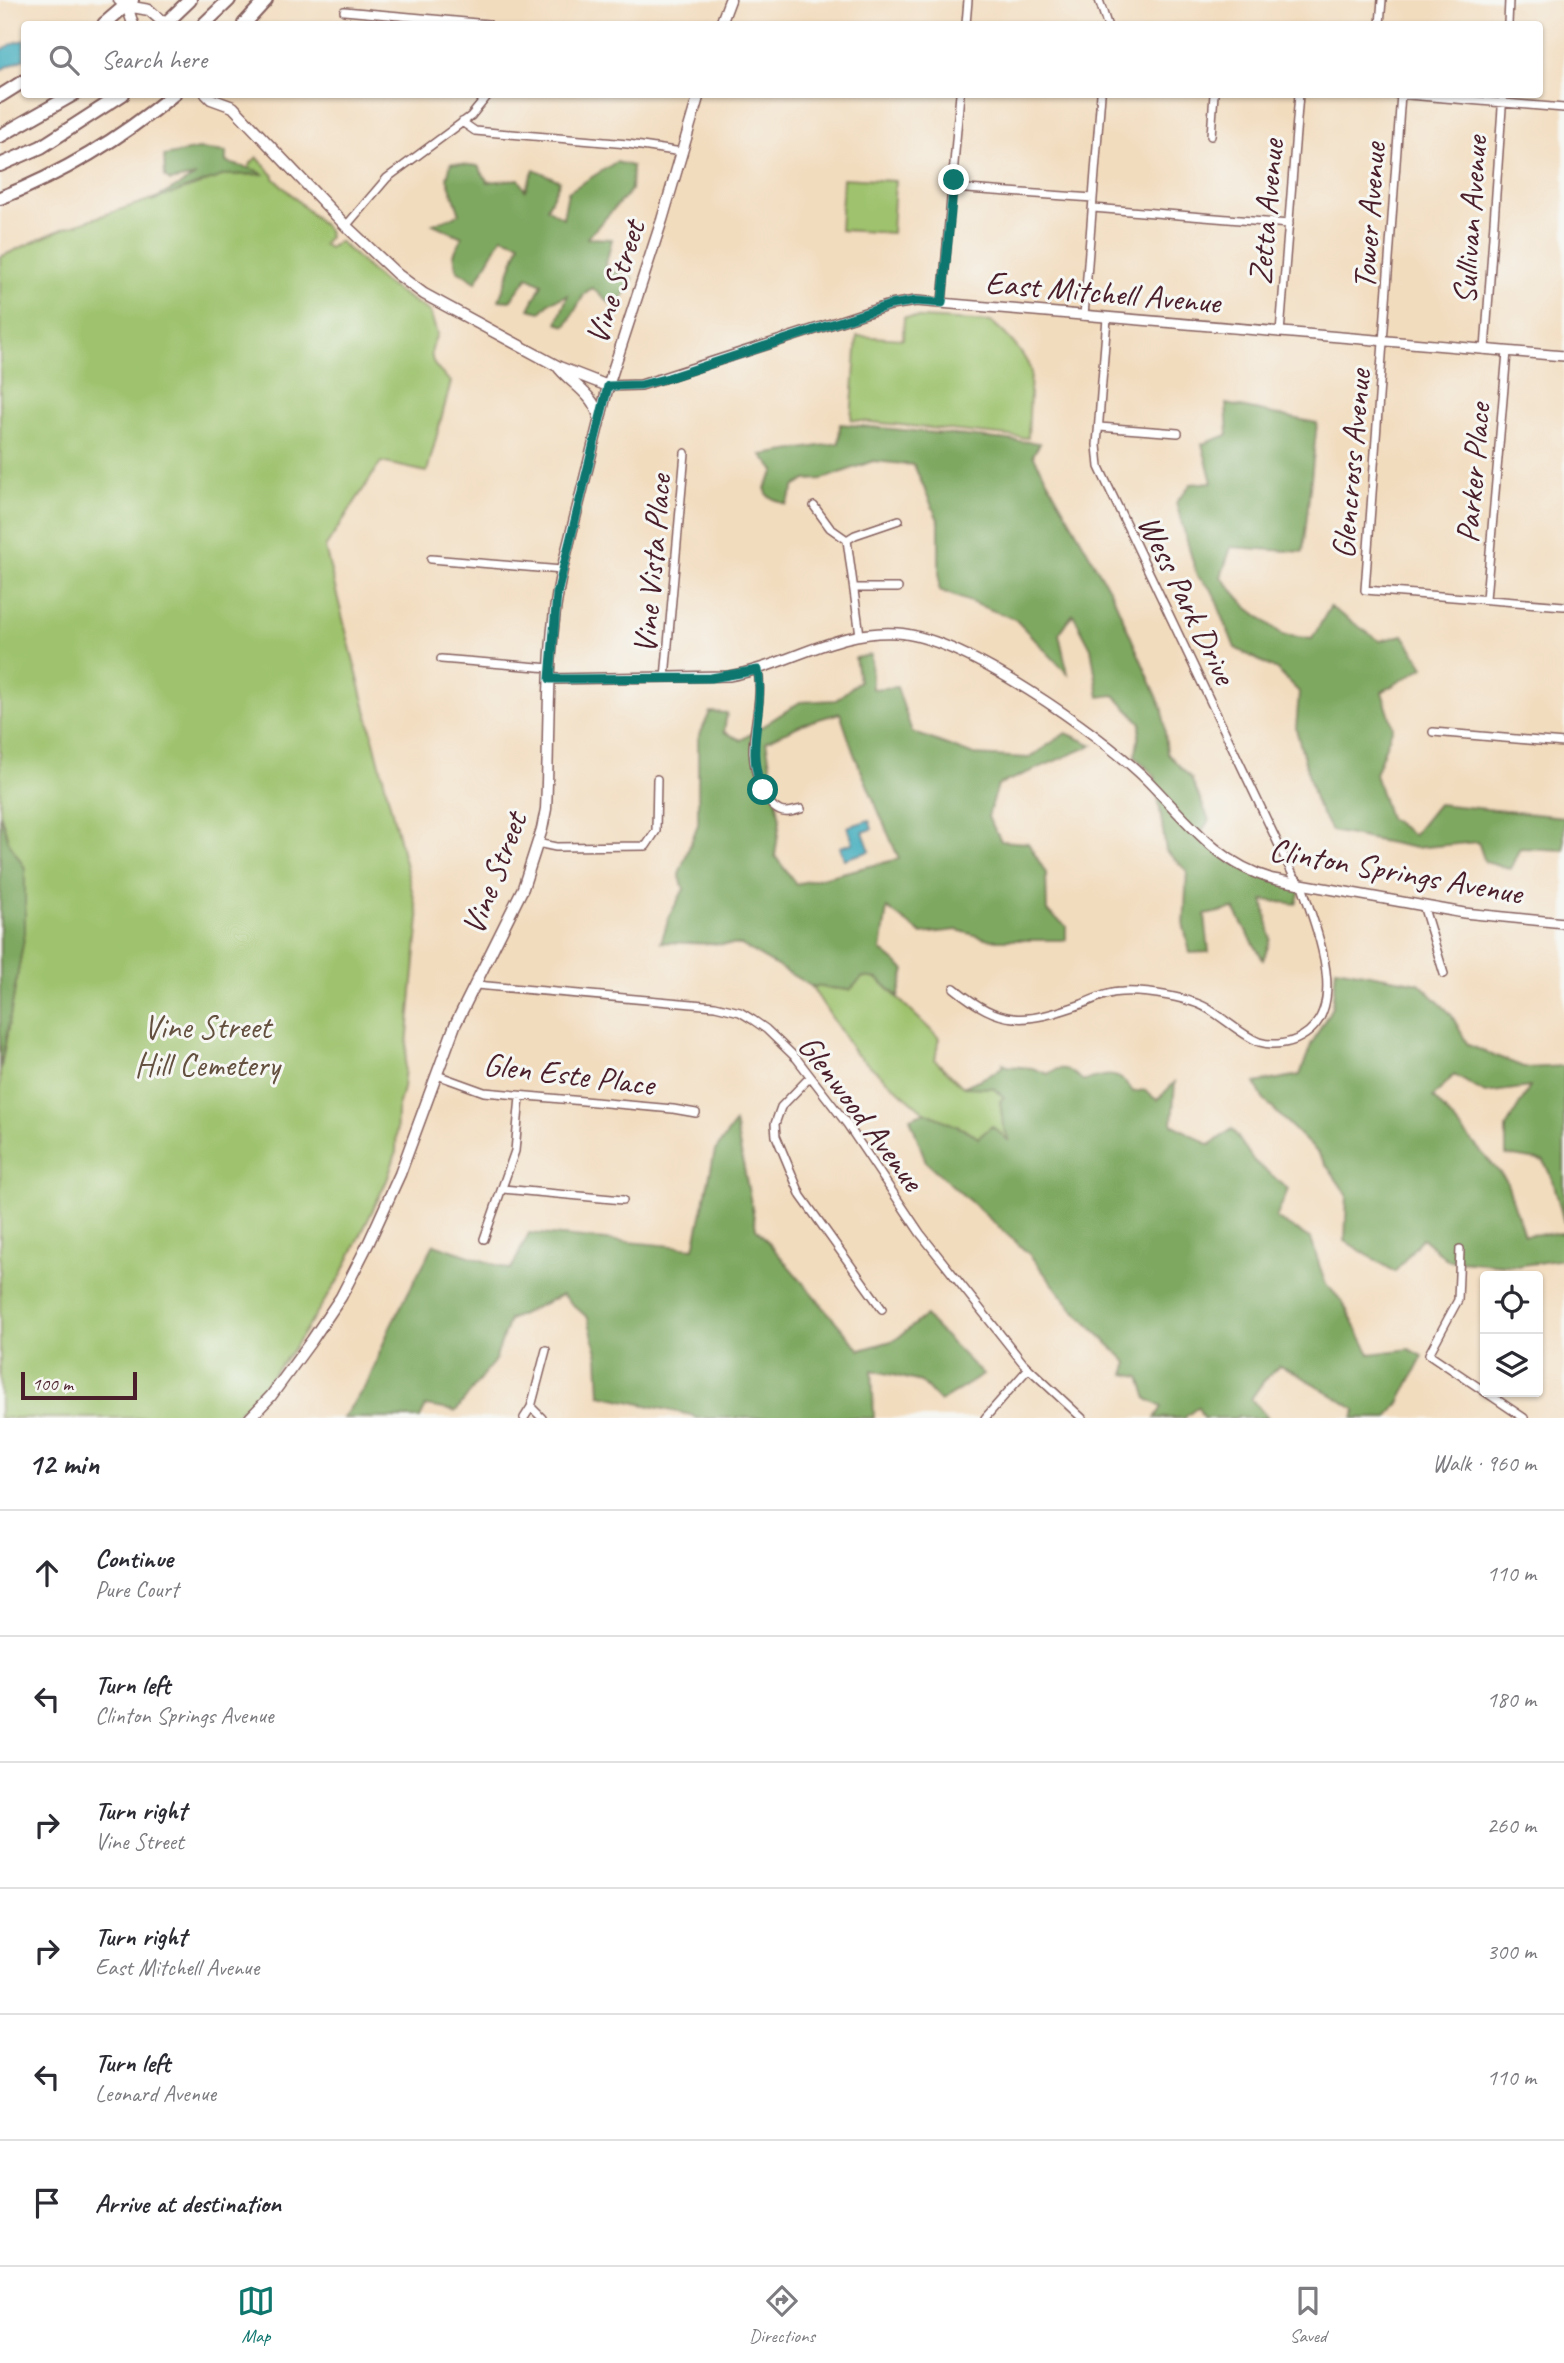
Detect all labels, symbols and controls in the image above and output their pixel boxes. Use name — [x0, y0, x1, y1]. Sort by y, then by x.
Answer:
search box — [21, 21, 1543, 98]
icon: search — [45, 41, 83, 79]
text: Search here — [101, 43, 207, 76]
street label: Sullivan Avenue — [1443, 132, 1497, 306]
street label: Zetta Avenue — [1239, 136, 1293, 286]
street label: Tower Avenue — [1343, 139, 1395, 291]
route end — [938, 164, 969, 195]
street label: Vine Street — [575, 212, 656, 349]
street label: East Mitchell Avenue — [984, 261, 1224, 323]
street label: Glencross Avenue — [1322, 365, 1380, 560]
street label: Parker Place — [1446, 399, 1500, 545]
street label: Vine Vista Place — [623, 471, 681, 655]
street label: Wess Park Drive — [1128, 508, 1247, 693]
route start — [747, 774, 778, 805]
street label: Vine Street — [452, 804, 537, 940]
street label: Clinton Springs Avenue — [1266, 828, 1528, 914]
park label: Vine Street Hill Cemetery — [135, 1006, 282, 1086]
street label: Glenwood Avenue — [789, 1026, 935, 1201]
street label: Glen Este Place — [481, 1043, 659, 1106]
map controls — [1480, 1271, 1543, 1397]
button: locate — [1480, 1271, 1543, 1334]
button: layers — [1480, 1334, 1543, 1397]
scale bar — [21, 1369, 136, 1401]
text: 100 m — [32, 1372, 73, 1396]
text: 12 min — [28, 1445, 99, 1483]
text: Walk · 960 m — [1432, 1449, 1536, 1478]
text: Continue — [95, 1542, 173, 1575]
icon: ahead — [28, 1554, 66, 1592]
text: 110 m — [1487, 1559, 1536, 1588]
text: Pure Court — [95, 1575, 178, 1604]
text: Turn left — [95, 1668, 170, 1701]
icon: left — [28, 1680, 66, 1718]
text: 180 m — [1487, 1685, 1536, 1714]
text: Clinton Springs Avenue — [95, 1701, 273, 1730]
text: Turn right — [95, 1794, 186, 1827]
icon: right — [28, 1806, 66, 1844]
text: 260 m — [1487, 1811, 1536, 1840]
text: Vine Street — [95, 1827, 184, 1856]
text: Turn right — [95, 1920, 186, 1953]
icon: right — [28, 1932, 66, 1970]
text: 300 m — [1487, 1937, 1536, 1966]
text: East Mitchell Avenue — [95, 1953, 259, 1982]
text: Turn left — [95, 2046, 170, 2079]
icon: left — [28, 2058, 66, 2096]
text: 110 m — [1487, 2063, 1536, 2092]
text: Leonard Avenue — [95, 2079, 216, 2108]
icon: arrive — [28, 2184, 66, 2222]
text: Arrive at destination — [95, 2187, 281, 2220]
tab: Map — [237, 2282, 275, 2348]
tab: Directions — [749, 2282, 815, 2348]
tab: Saved — [1289, 2282, 1327, 2348]

